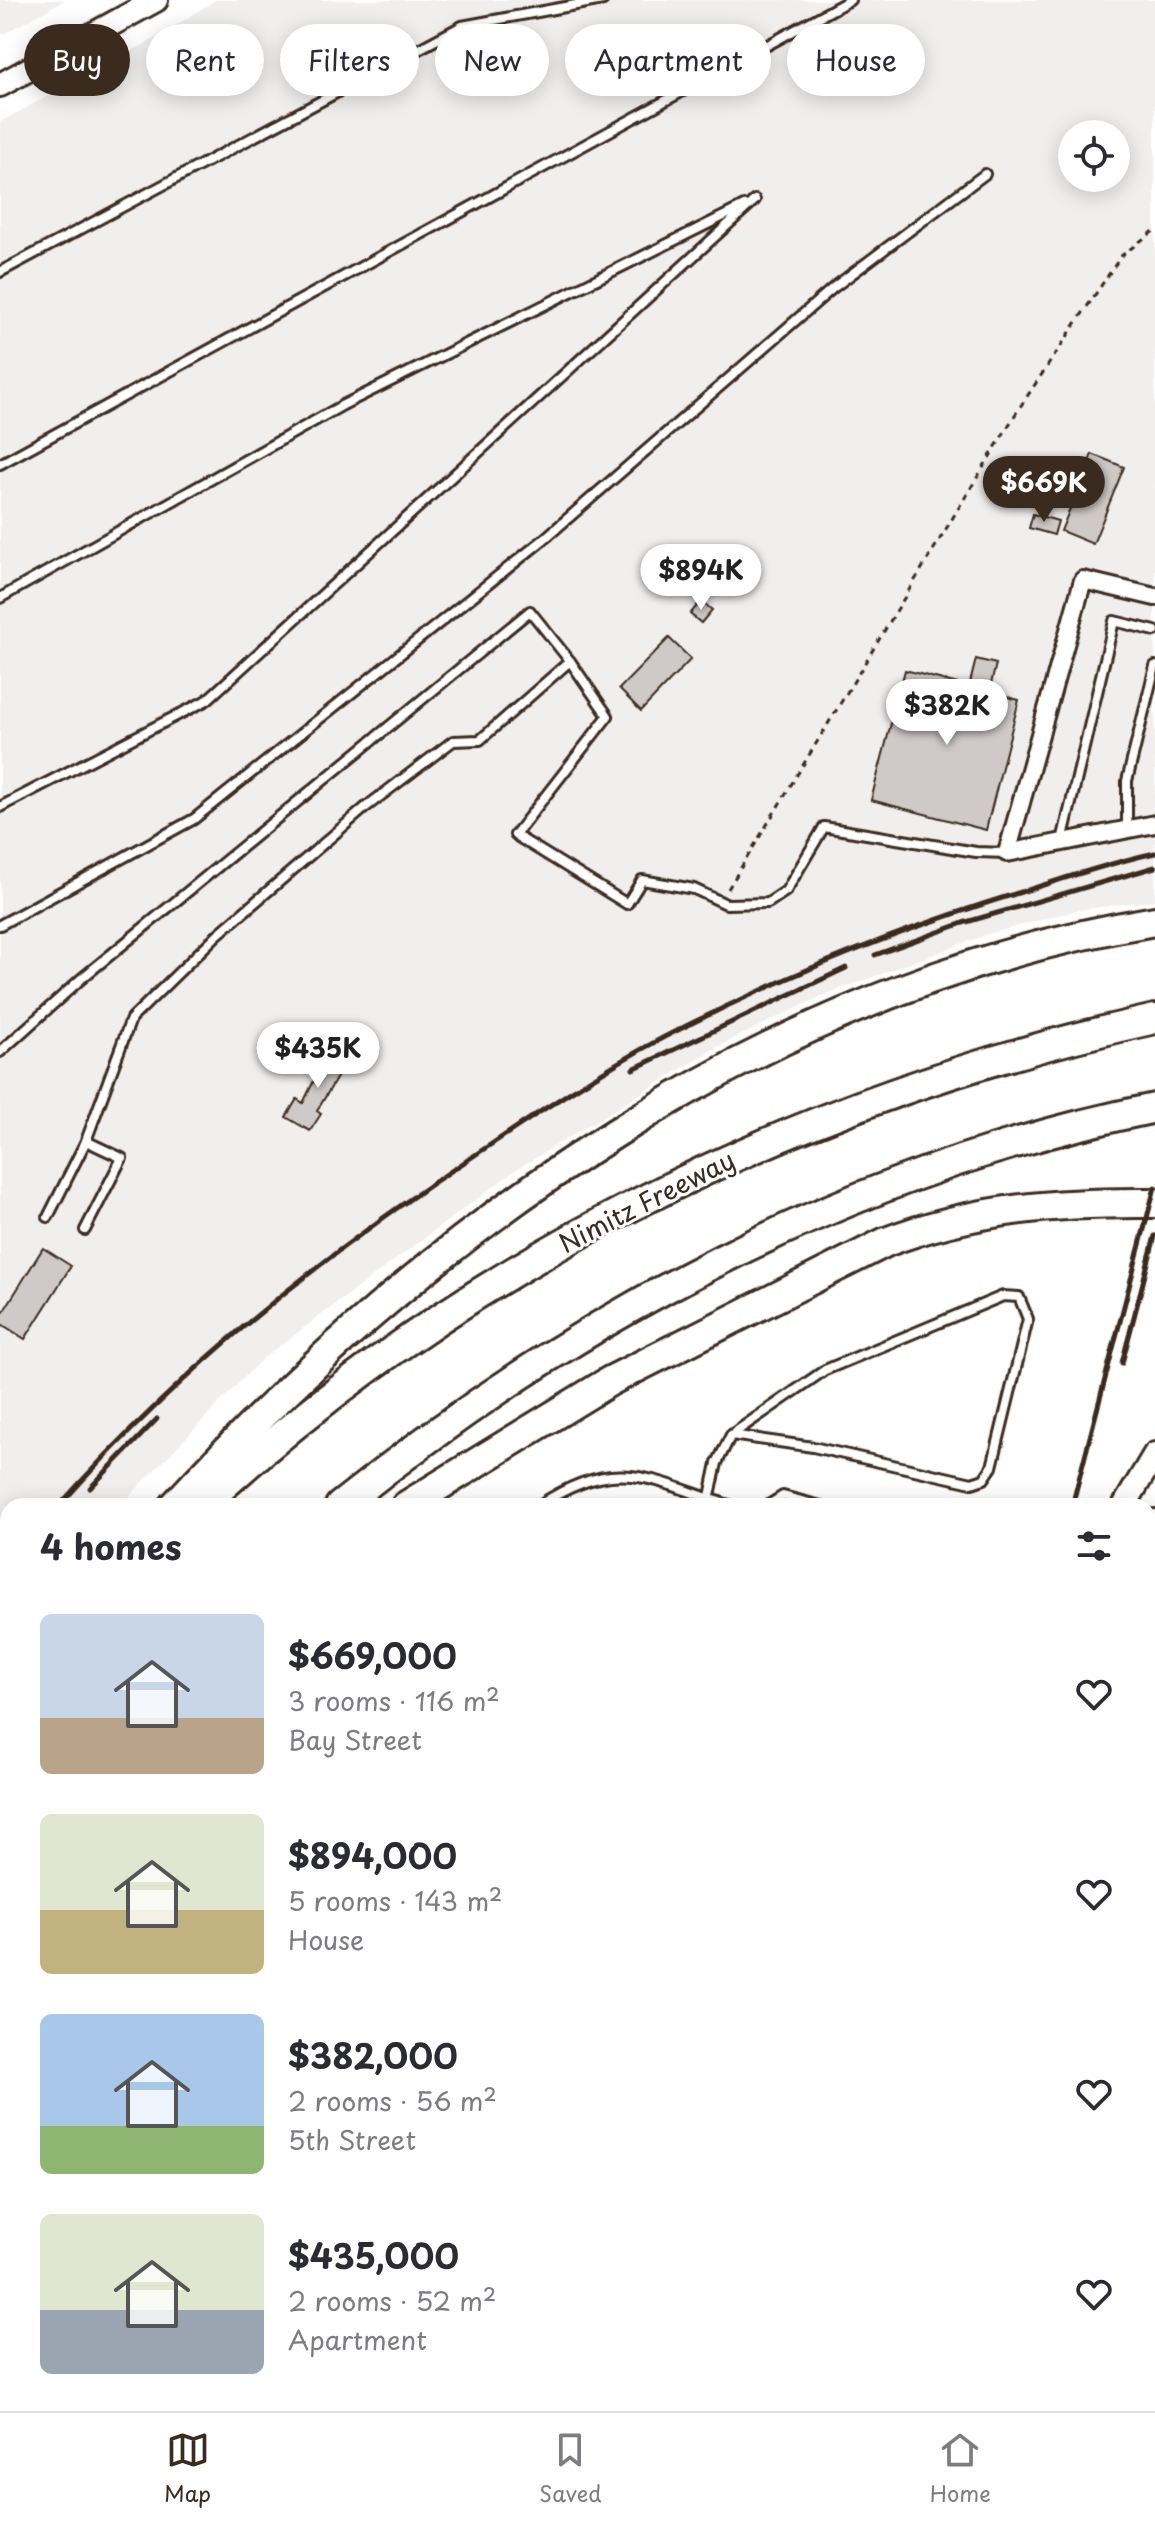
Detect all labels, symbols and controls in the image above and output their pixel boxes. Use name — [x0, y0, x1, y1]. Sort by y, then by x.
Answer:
chip: Buy — [24, 24, 130, 96]
chip: Rent — [146, 24, 264, 96]
chip: Filters — [280, 24, 419, 96]
chip: New — [435, 24, 549, 96]
chip: Apartment — [565, 24, 771, 96]
chip: House — [787, 24, 925, 96]
map controls — [1058, 120, 1130, 192]
button: locate — [1058, 120, 1130, 192]
pin: $669K — [988, 456, 1100, 524]
text: $669K — [1001, 462, 1087, 501]
pin: $894K — [645, 544, 757, 612]
text: $894K — [658, 550, 744, 589]
pin: $382K — [891, 679, 1003, 747]
text: $382K — [904, 685, 990, 724]
pin: $435K — [262, 1022, 374, 1090]
text: $435K — [275, 1028, 361, 1067]
street label: Nimitz Freeway — [552, 1140, 741, 1262]
text: 4 homes — [40, 1520, 182, 1572]
icon: filters — [1072, 1524, 1116, 1568]
text: $669,000 — [288, 1629, 457, 1681]
icon: home — [104, 1646, 200, 1742]
icon: heart — [1072, 1672, 1116, 1716]
text: 3 rooms · 116 m² — [288, 1681, 500, 1720]
text: Bay Street — [288, 1720, 422, 1759]
text: $894,000 — [288, 1829, 457, 1881]
icon: home — [104, 1846, 200, 1942]
icon: heart — [1072, 1872, 1116, 1916]
text: 5 rooms · 143 m² — [288, 1881, 503, 1920]
text: House — [288, 1920, 364, 1959]
text: $382,000 — [288, 2029, 458, 2081]
icon: home — [104, 2046, 200, 2142]
icon: heart — [1072, 2072, 1116, 2116]
text: 2 rooms · 56 m² — [288, 2081, 497, 2120]
text: 5th Street — [288, 2120, 416, 2159]
text: $435,000 — [288, 2229, 459, 2281]
icon: home — [104, 2246, 200, 2342]
icon: heart — [1072, 2272, 1116, 2316]
text: 2 rooms · 52 m² — [288, 2281, 496, 2320]
text: Apartment — [288, 2320, 427, 2359]
tab: Map — [164, 2428, 211, 2509]
tab: Saved — [539, 2428, 602, 2509]
tab: Home — [930, 2428, 991, 2509]

